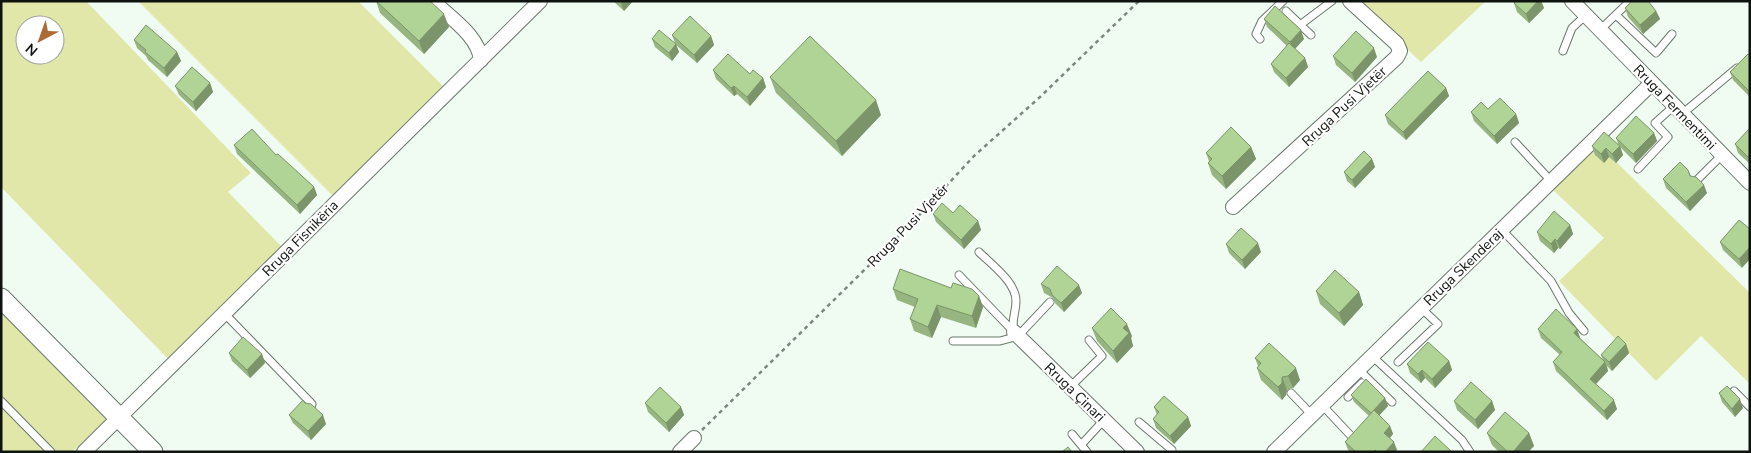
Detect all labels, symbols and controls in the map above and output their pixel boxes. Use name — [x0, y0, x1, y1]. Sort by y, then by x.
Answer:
north arrow — [15, 15, 65, 65]
text: N — [22, 39, 42, 60]
street label: Rruga Fermentimi — [1629, 60, 1720, 154]
street label: Rruga Pusi Vjetër — [1298, 62, 1391, 151]
street label: Rruga Pusi Vjetër — [864, 179, 953, 271]
street label: Rruga Fisnikëria — [258, 196, 343, 281]
street label: Rruga Skenderaj — [1419, 225, 1507, 310]
street label: Rruga Çinari — [1040, 359, 1109, 426]

